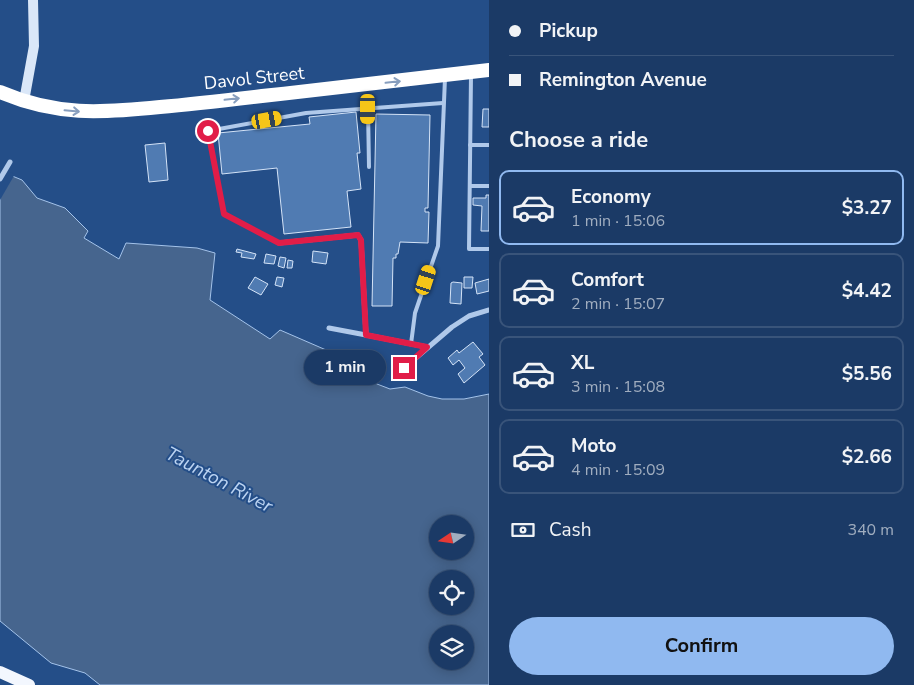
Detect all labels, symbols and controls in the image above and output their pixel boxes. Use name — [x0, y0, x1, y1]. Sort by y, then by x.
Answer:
text: Pickup — [539, 18, 598, 44]
street label: Davol Street — [203, 61, 306, 95]
text: Remington Avenue — [539, 67, 707, 93]
one-way arrow — [385, 77, 401, 86]
one-way arrow — [223, 94, 239, 104]
car — [360, 94, 375, 124]
one-way arrow — [63, 106, 79, 116]
car — [250, 110, 283, 130]
route start — [197, 120, 219, 142]
text: Choose a ride — [509, 125, 648, 155]
text: Economy — [571, 184, 651, 210]
icon: car — [511, 185, 556, 230]
text: $3.27 — [842, 195, 892, 221]
text: 1 min · 15:06 — [571, 210, 665, 232]
car — [414, 263, 437, 297]
text: Comfort — [571, 267, 644, 293]
icon: car — [511, 268, 556, 313]
text: $4.42 — [842, 278, 892, 304]
text: 2 min · 15:07 — [571, 293, 665, 315]
callout: 1 min — [304, 350, 386, 386]
text: XL — [571, 350, 594, 376]
icon: car — [511, 351, 556, 396]
text: 1 min — [324, 356, 366, 378]
route end — [393, 357, 415, 379]
text: $5.56 — [842, 361, 892, 387]
text: 3 min · 15:08 — [571, 376, 665, 398]
text: Moto — [571, 433, 617, 459]
icon: car — [511, 434, 556, 479]
water label: Taunton River — [161, 441, 278, 520]
text: $2.66 — [842, 444, 892, 470]
text: 4 min · 15:09 — [571, 459, 665, 481]
north arrow — [429, 515, 474, 560]
map controls — [429, 515, 474, 670]
icon: cash — [509, 516, 537, 544]
text: Cash — [549, 517, 591, 543]
text: 340 m — [847, 519, 894, 541]
button: locate — [429, 570, 474, 615]
button: Confirm — [509, 617, 894, 675]
button: layers — [429, 625, 474, 670]

